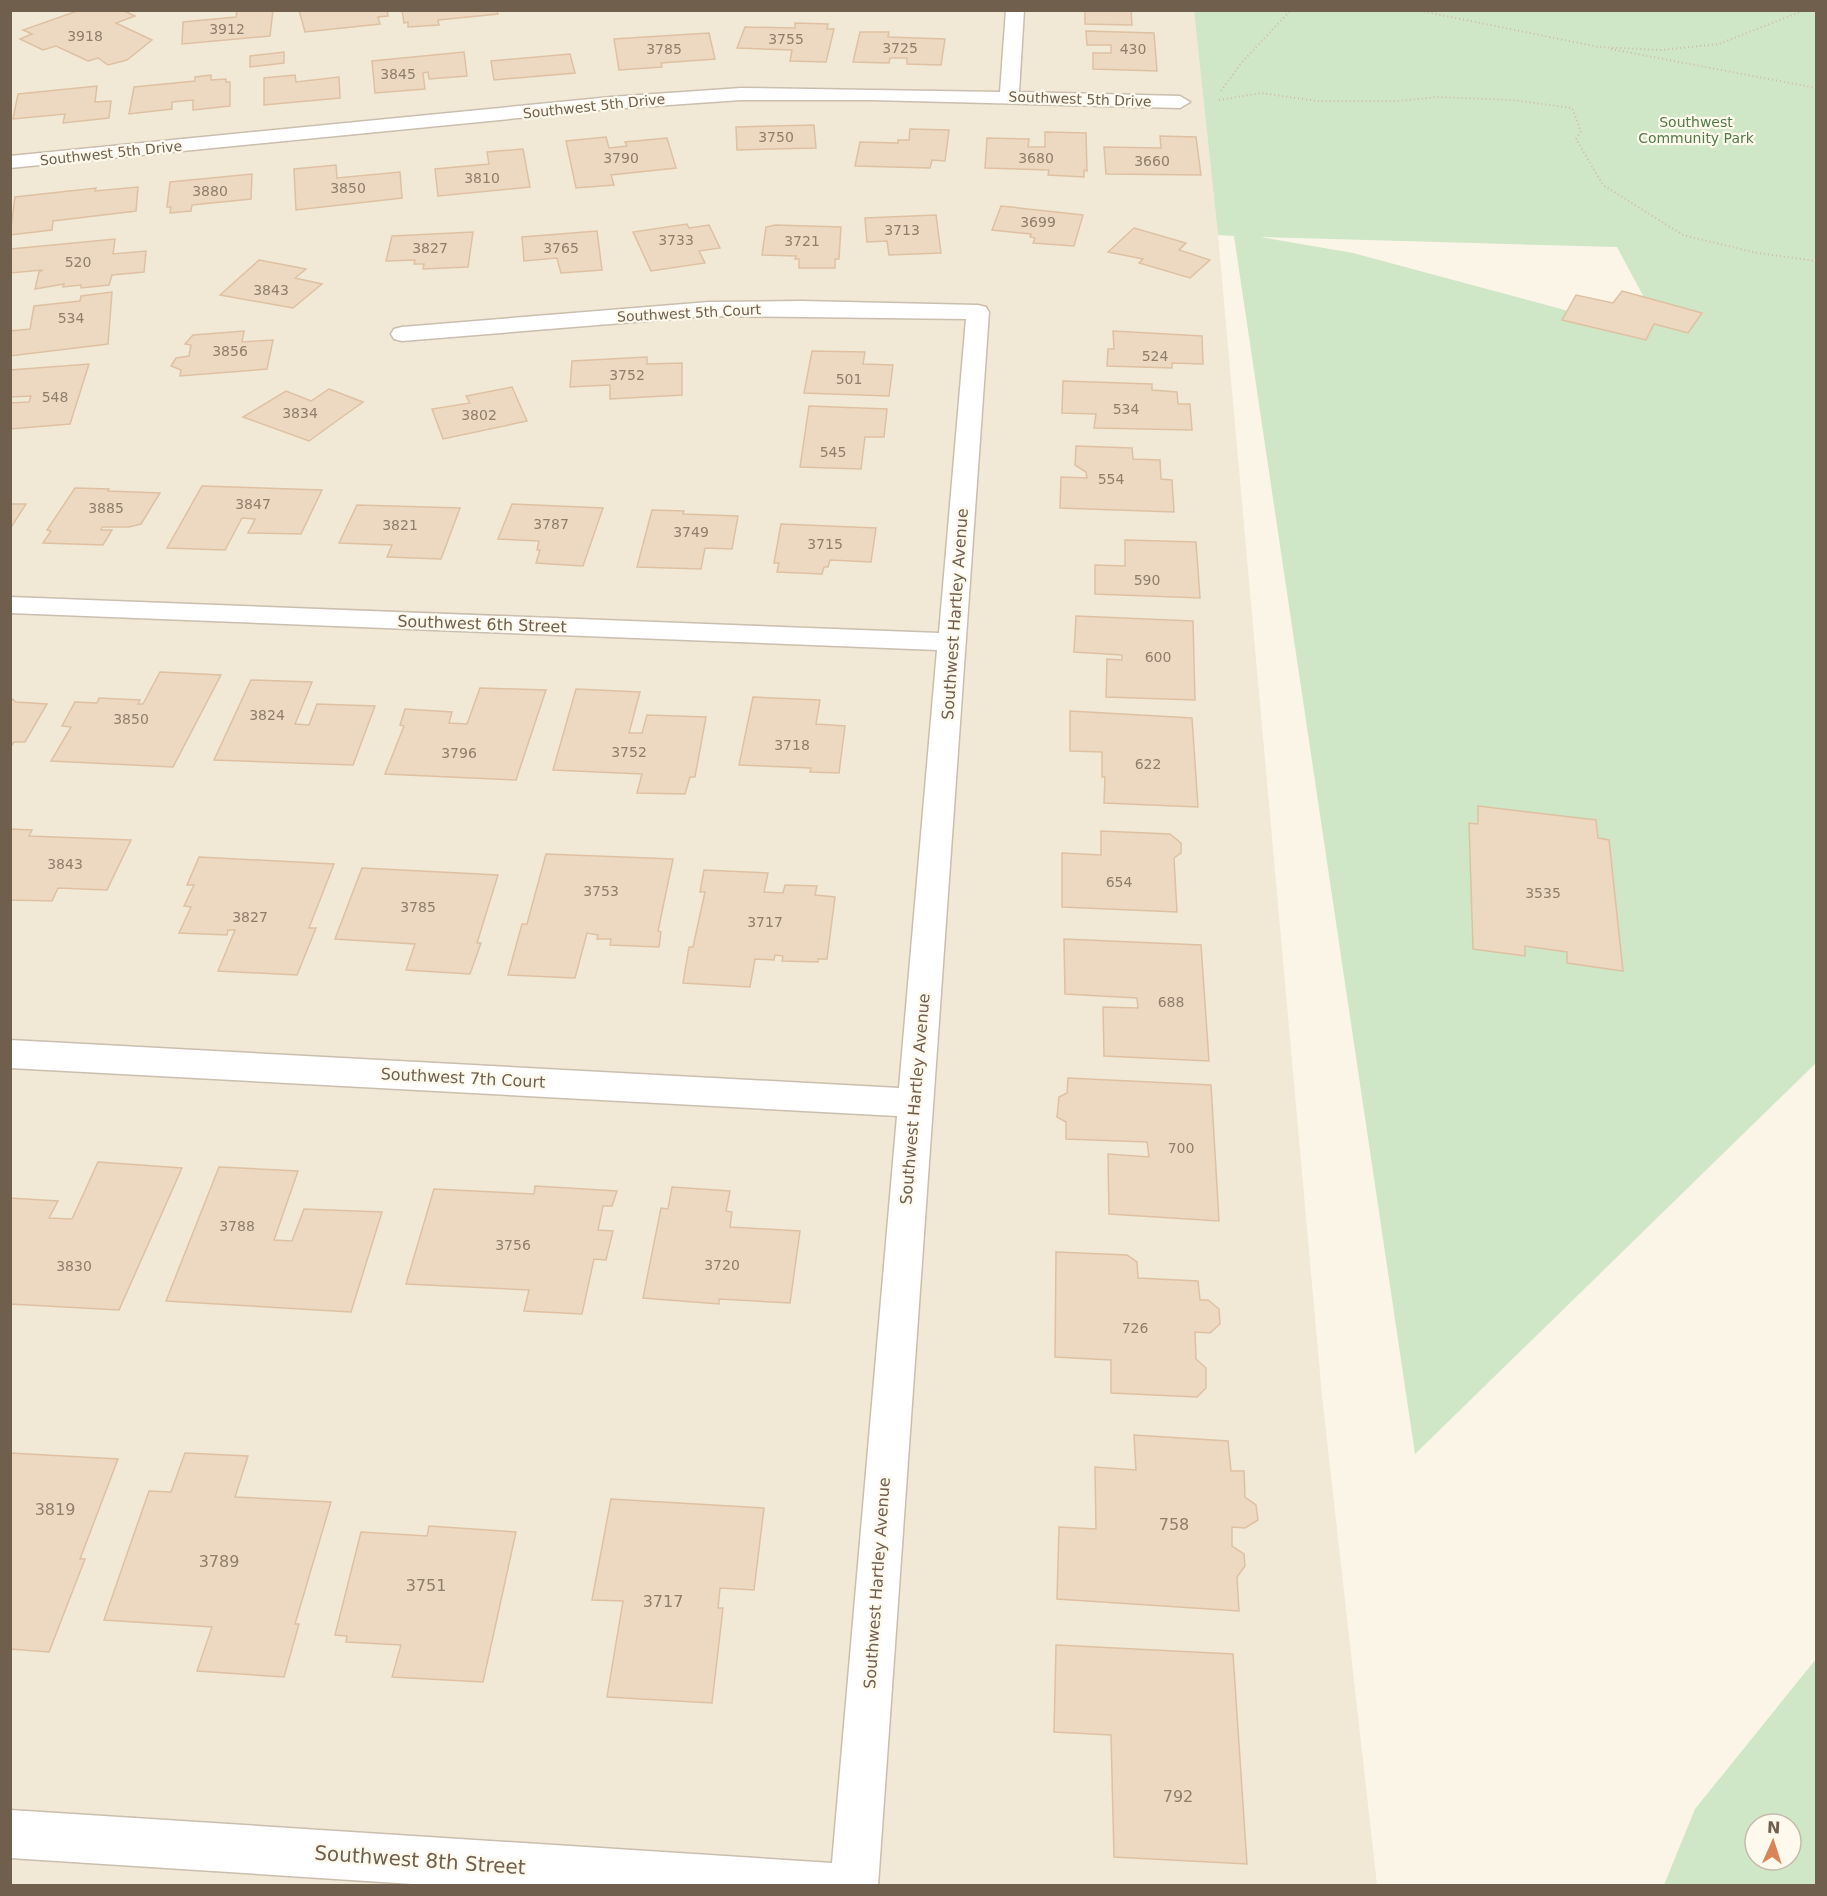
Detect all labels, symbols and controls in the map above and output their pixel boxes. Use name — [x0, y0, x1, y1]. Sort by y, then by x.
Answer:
house number: 3912 — [209, 21, 245, 37]
house number: 3918 — [67, 28, 103, 44]
house number: 3755 — [768, 31, 804, 47]
house number: 3725 — [882, 40, 918, 56]
house number: 3785 — [646, 41, 682, 57]
house number: 430 — [1120, 41, 1146, 57]
house number: 3845 — [380, 66, 416, 82]
street label: Southwest 5th Drive — [1008, 89, 1152, 109]
street label: Southwest 5th Drive — [522, 91, 666, 121]
park label: Southwest Community Park — [1638, 114, 1755, 146]
house number: 3750 — [758, 129, 794, 145]
street label: Southwest 5th Drive — [39, 138, 183, 168]
house number: 3790 — [603, 150, 639, 166]
house number: 3680 — [1018, 150, 1054, 166]
house number: 3660 — [1134, 153, 1170, 169]
house number: 3810 — [464, 170, 500, 186]
house number: 3850 — [330, 180, 366, 196]
house number: 3880 — [192, 183, 228, 199]
house number: 3699 — [1020, 214, 1056, 230]
house number: 3713 — [884, 222, 920, 238]
house number: 3733 — [658, 232, 694, 248]
house number: 3721 — [784, 233, 820, 249]
house number: 3827 — [412, 240, 448, 256]
house number: 3765 — [543, 240, 579, 256]
house number: 520 — [65, 254, 91, 270]
house number: 3843 — [253, 282, 289, 298]
street label: Southwest 5th Court — [617, 301, 762, 325]
house number: 534 — [58, 310, 84, 326]
house number: 3856 — [212, 343, 248, 359]
house number: 524 — [1142, 348, 1168, 364]
house number: 3752 — [609, 367, 645, 383]
house number: 501 — [836, 371, 862, 387]
house number: 548 — [42, 389, 68, 405]
house number: 534 — [1113, 401, 1139, 417]
house number: 3834 — [282, 405, 318, 421]
house number: 3802 — [461, 407, 497, 423]
house number: 545 — [820, 444, 846, 460]
house number: 554 — [1098, 471, 1124, 487]
house number: 3847 — [235, 496, 271, 512]
house number: 3885 — [88, 500, 124, 516]
street label: Southwest Hartley Avenue — [938, 508, 972, 720]
house number: 3787 — [533, 516, 569, 532]
house number: 3821 — [382, 517, 418, 533]
house number: 3749 — [673, 524, 709, 540]
house number: 3715 — [807, 536, 843, 552]
house number: 590 — [1134, 572, 1160, 588]
street label: Southwest 6th Street — [397, 612, 567, 636]
house number: 600 — [1145, 649, 1171, 665]
house number: 3824 — [249, 707, 285, 723]
house number: 3850 — [113, 711, 149, 727]
house number: 3718 — [774, 737, 810, 753]
house number: 3752 — [611, 744, 647, 760]
house number: 3796 — [441, 745, 477, 761]
house number: 622 — [1135, 756, 1161, 772]
house number: 3843 — [47, 856, 83, 872]
house number: 654 — [1106, 874, 1132, 890]
house number: 3753 — [583, 883, 619, 899]
house number: 3535 — [1525, 885, 1561, 901]
house number: 3785 — [400, 899, 436, 915]
house number: 3827 — [232, 909, 268, 925]
house number: 3717 — [747, 914, 783, 930]
street label: Southwest Hartley Avenue — [896, 993, 934, 1205]
house number: 688 — [1158, 994, 1184, 1010]
street label: Southwest 7th Court — [380, 1064, 546, 1092]
house number: 700 — [1168, 1140, 1194, 1156]
house number: 3788 — [219, 1218, 255, 1234]
house number: 3756 — [495, 1237, 531, 1253]
house number: 3720 — [704, 1257, 740, 1273]
house number: 3830 — [56, 1258, 92, 1274]
house number: 726 — [1122, 1320, 1148, 1336]
street label: Southwest Hartley Avenue — [860, 1477, 894, 1689]
house number: 3819 — [35, 1500, 75, 1519]
house number: 758 — [1159, 1515, 1189, 1534]
house number: 3789 — [199, 1552, 239, 1571]
house number: 3751 — [406, 1576, 446, 1595]
house number: 3717 — [643, 1592, 683, 1611]
house number: 792 — [1163, 1787, 1193, 1806]
north arrow — [1743, 1812, 1803, 1872]
text: N — [1767, 1818, 1781, 1837]
street label: Southwest 8th Street — [314, 1841, 527, 1879]

